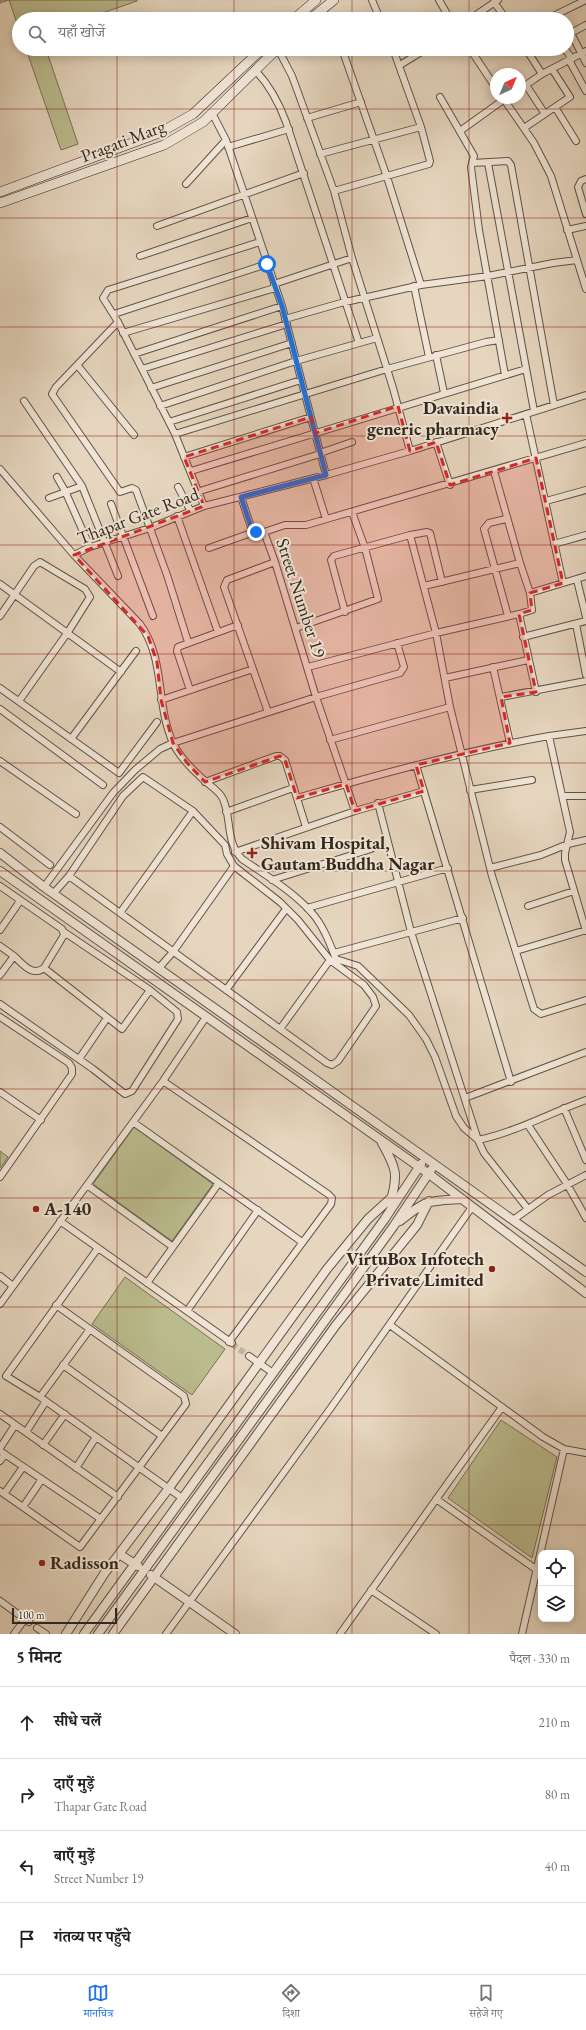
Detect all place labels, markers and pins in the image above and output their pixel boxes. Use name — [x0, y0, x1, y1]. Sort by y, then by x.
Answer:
place label: Davaindia generic pharmacy — [367, 396, 499, 440]
marker: Davaindia generic pharmacy — [502, 413, 512, 423]
place label: Shivam Hospital, Gautam Buddha Nagar — [261, 831, 435, 875]
marker: Shivam Hospital, Gautam Buddha Nagar — [246, 847, 258, 859]
place label: A-140 — [43, 1197, 92, 1220]
marker: A-140 — [31, 1204, 41, 1214]
place label: VirtuBox Infotech Private Limited — [346, 1247, 484, 1291]
marker: VirtuBox Infotech Private Limited — [487, 1264, 497, 1274]
place label: Radisson — [50, 1551, 119, 1574]
marker: Radisson — [37, 1558, 47, 1568]

